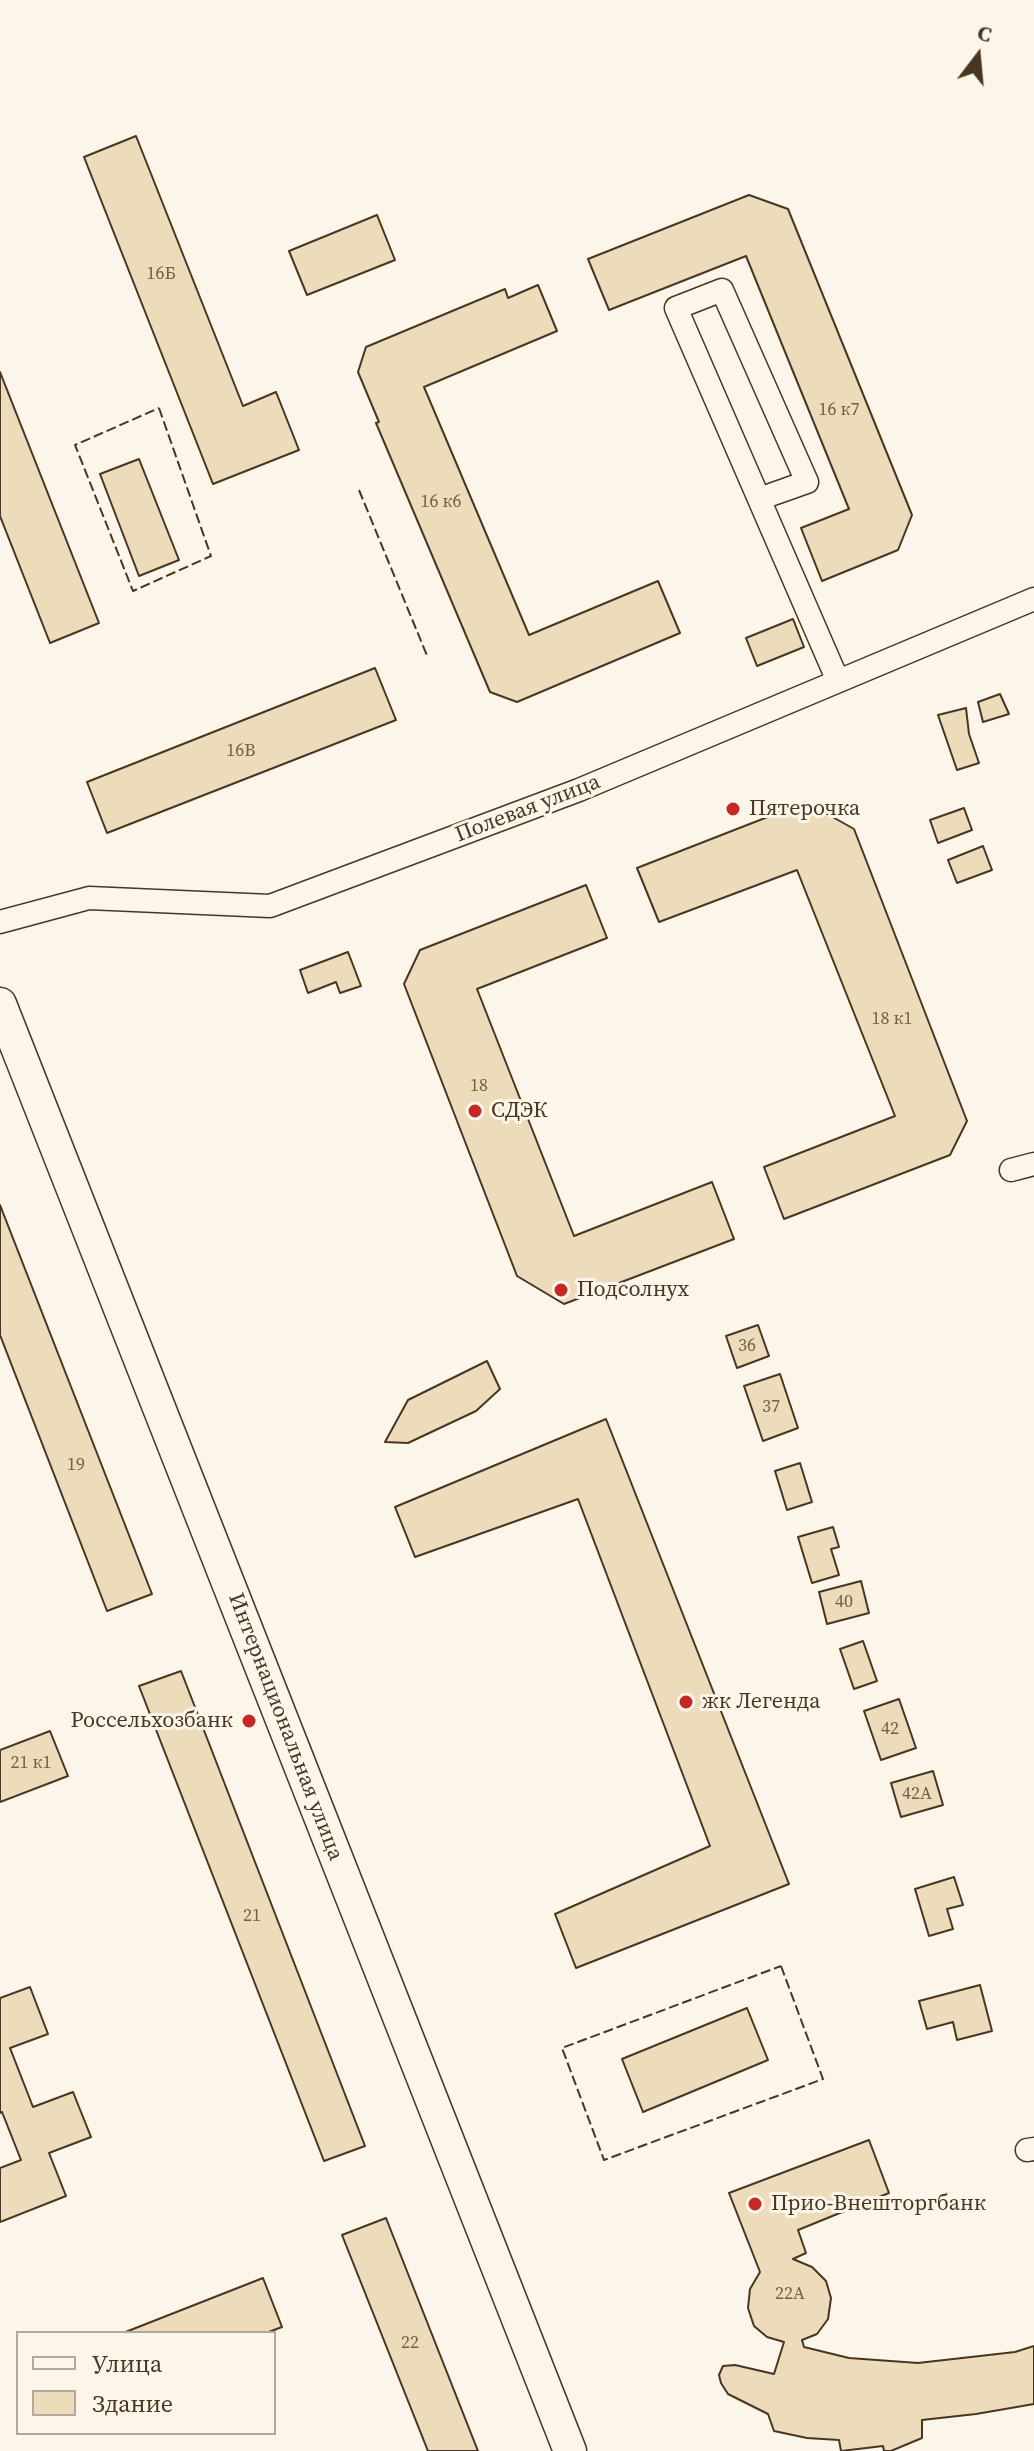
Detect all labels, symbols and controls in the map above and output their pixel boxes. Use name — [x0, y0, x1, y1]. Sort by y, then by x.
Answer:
north arrow — [938, 16, 1018, 96]
text: С — [974, 17, 995, 49]
house number: 16Б — [146, 263, 176, 285]
house number: 16 к7 — [818, 399, 860, 421]
house number: 16 к6 — [420, 491, 462, 513]
house number: 16В — [226, 740, 256, 762]
street label: Полевая улица — [452, 769, 604, 849]
place label: Пятерочка — [749, 796, 860, 822]
marker: Пятерочка — [724, 800, 742, 818]
house number: 18 к1 — [871, 1008, 913, 1030]
house number: 18 — [470, 1075, 488, 1097]
place label: СДЭК — [491, 1098, 547, 1124]
marker: СДЭК — [466, 1102, 484, 1120]
place label: Подсолнух — [577, 1277, 689, 1303]
marker: Подсолнух — [552, 1281, 570, 1299]
house number: 36 — [738, 1335, 756, 1357]
house number: 37 — [762, 1396, 780, 1418]
house number: 19 — [67, 1454, 85, 1476]
street label: Интернациональная улица — [222, 1590, 348, 1864]
house number: 40 — [835, 1591, 853, 1613]
place label: жк Легенда — [702, 1689, 820, 1715]
marker: жк Легенда — [677, 1693, 695, 1711]
place label: Россельхозбанк — [71, 1708, 233, 1734]
marker: Россельхозбанк — [240, 1712, 258, 1730]
house number: 42 — [881, 1718, 899, 1740]
house number: 21 к1 — [10, 1752, 52, 1774]
house number: 42А — [902, 1783, 932, 1805]
house number: 21 — [243, 1905, 261, 1927]
place label: Прио-Внешторгбанк — [771, 2191, 986, 2217]
marker: Прио-Внешторгбанк — [746, 2195, 764, 2213]
house number: 22А — [775, 2283, 805, 2305]
legend — [16, 2331, 276, 2435]
house number: 22 — [401, 2332, 419, 2354]
text: Улица — [92, 2347, 162, 2380]
text: Здание — [92, 2387, 173, 2420]

